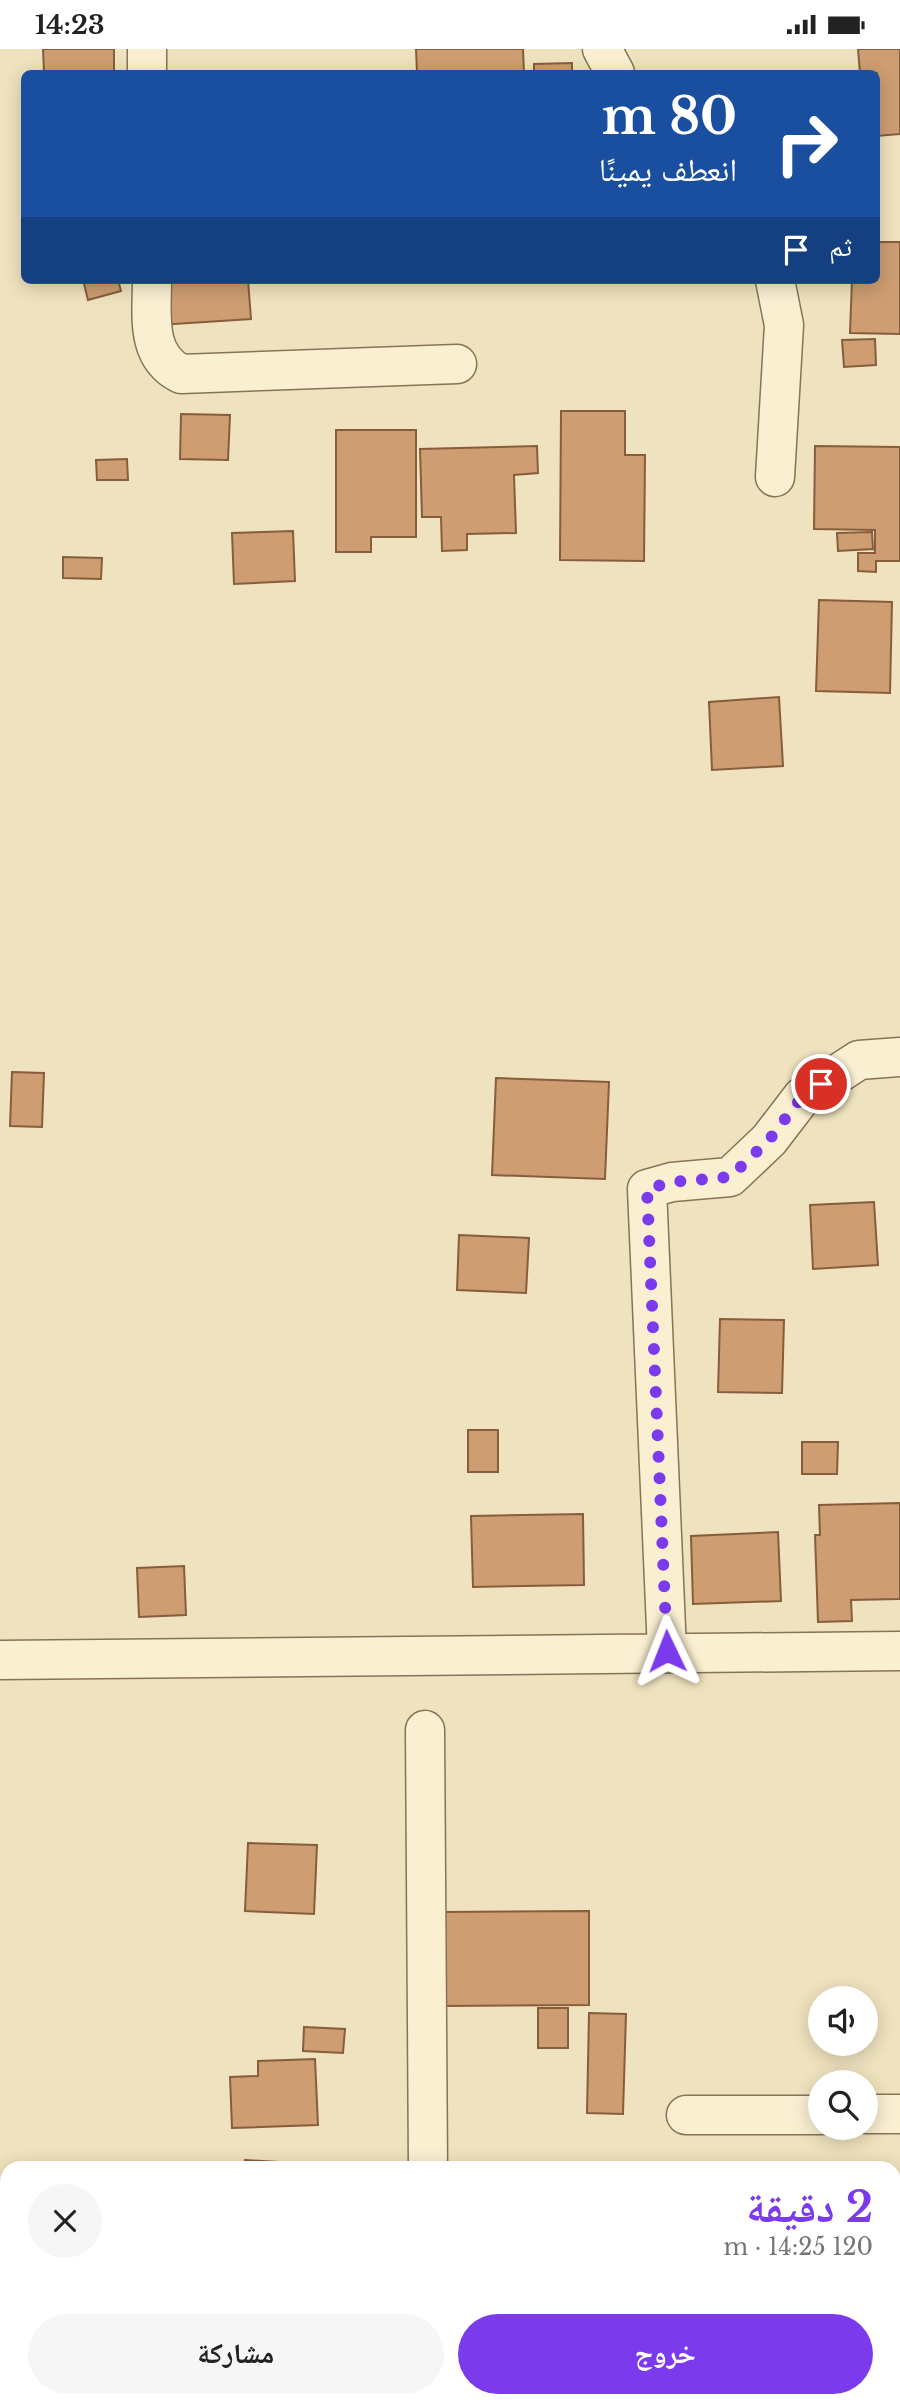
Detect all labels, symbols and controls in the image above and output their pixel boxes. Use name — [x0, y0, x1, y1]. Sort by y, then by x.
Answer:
text: 14:23 — [35, 9, 104, 41]
text: 80 m — [602, 86, 737, 147]
icon: right — [761, 98, 852, 189]
text: انعطف يمينًا — [599, 150, 737, 190]
icon: arrive — [777, 231, 815, 269]
text: ثم — [829, 231, 852, 263]
pin — [791, 1054, 851, 1114]
icon: arrive — [802, 1065, 840, 1103]
position arrow — [630, 1614, 704, 1688]
map controls — [808, 1986, 878, 2140]
button: sound — [808, 1986, 878, 2056]
button: search — [808, 2070, 878, 2140]
text: 2 دقيقة — [746, 2181, 873, 2233]
button: close — [28, 2184, 102, 2258]
text: 120 m · 14:25 — [724, 2233, 873, 2261]
button: مشاركة — [28, 2314, 444, 2394]
button: خروج — [458, 2314, 873, 2394]

